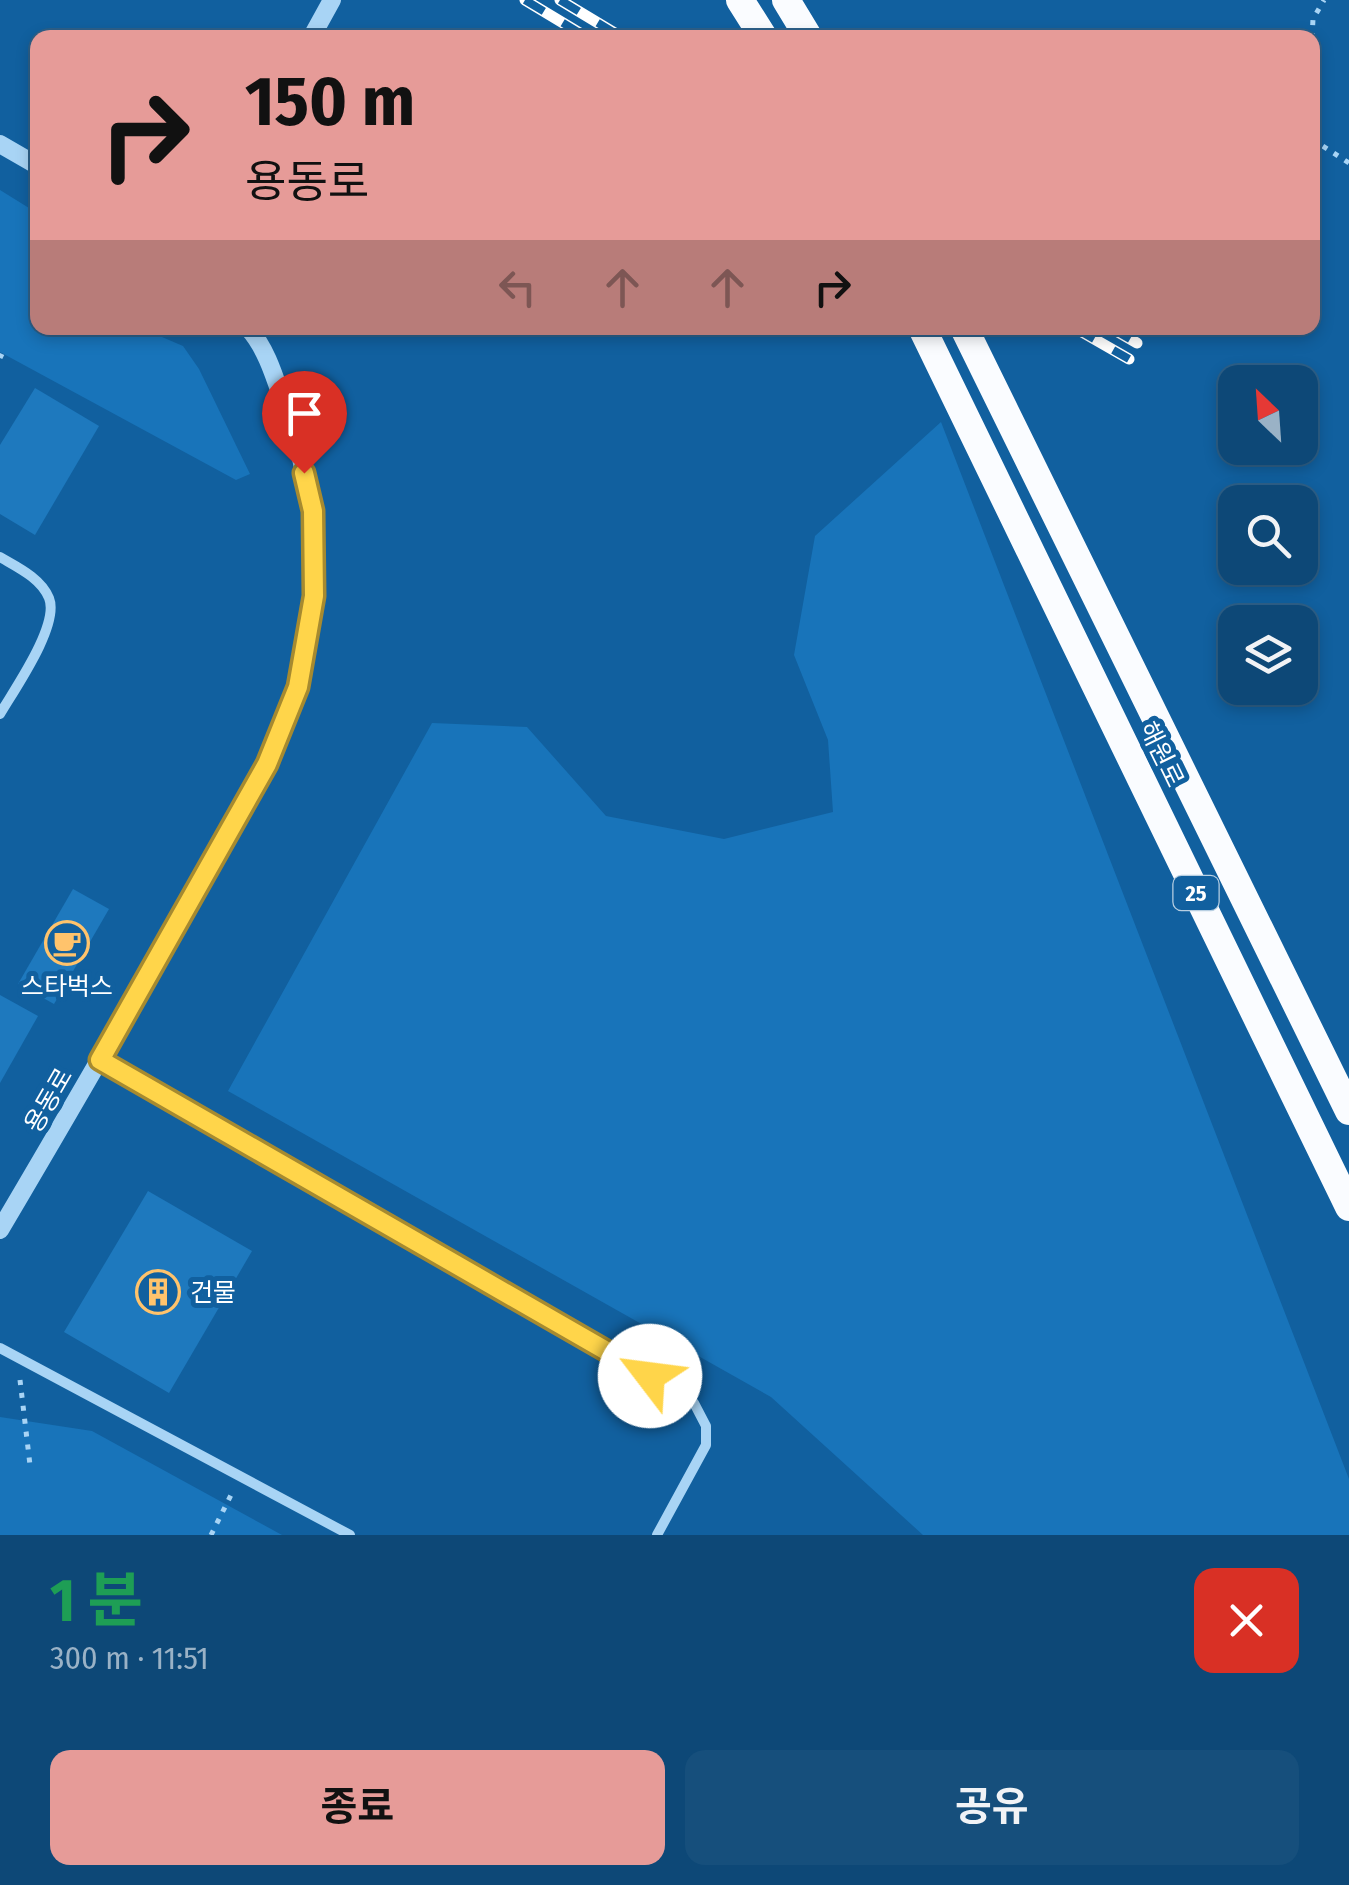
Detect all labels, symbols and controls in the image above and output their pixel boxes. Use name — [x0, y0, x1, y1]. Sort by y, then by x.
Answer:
text: 150 m — [245, 60, 415, 144]
icon: right — [80, 70, 210, 200]
text: 용동로 — [245, 155, 369, 209]
icon: left — [490, 260, 545, 315]
icon: ahead — [595, 260, 650, 315]
icon: ahead — [700, 260, 755, 315]
icon: right — [805, 260, 860, 315]
north arrow — [1218, 365, 1318, 465]
map controls — [1218, 365, 1318, 705]
pin — [262, 371, 347, 474]
icon: arrive — [277, 386, 332, 441]
button: search — [1218, 485, 1318, 585]
button: layers — [1218, 605, 1318, 705]
street label: 해원로 — [1132, 717, 1190, 792]
road number: 25 — [1174, 876, 1218, 910]
cafe icon: 스타벅스 — [44, 920, 90, 966]
place label: 스타벅스 — [21, 972, 113, 1002]
street label: 용동로 — [19, 1063, 79, 1138]
building icon: 건물 — [135, 1269, 181, 1315]
place label: 건물 — [190, 1278, 236, 1308]
position arrow — [598, 1324, 702, 1428]
text: 1 분 — [50, 1565, 143, 1637]
button: close — [1194, 1568, 1299, 1673]
text: 300 m · 11:51 — [50, 1639, 209, 1677]
button: 종료 — [50, 1750, 665, 1865]
button: 공유 — [685, 1750, 1299, 1865]

